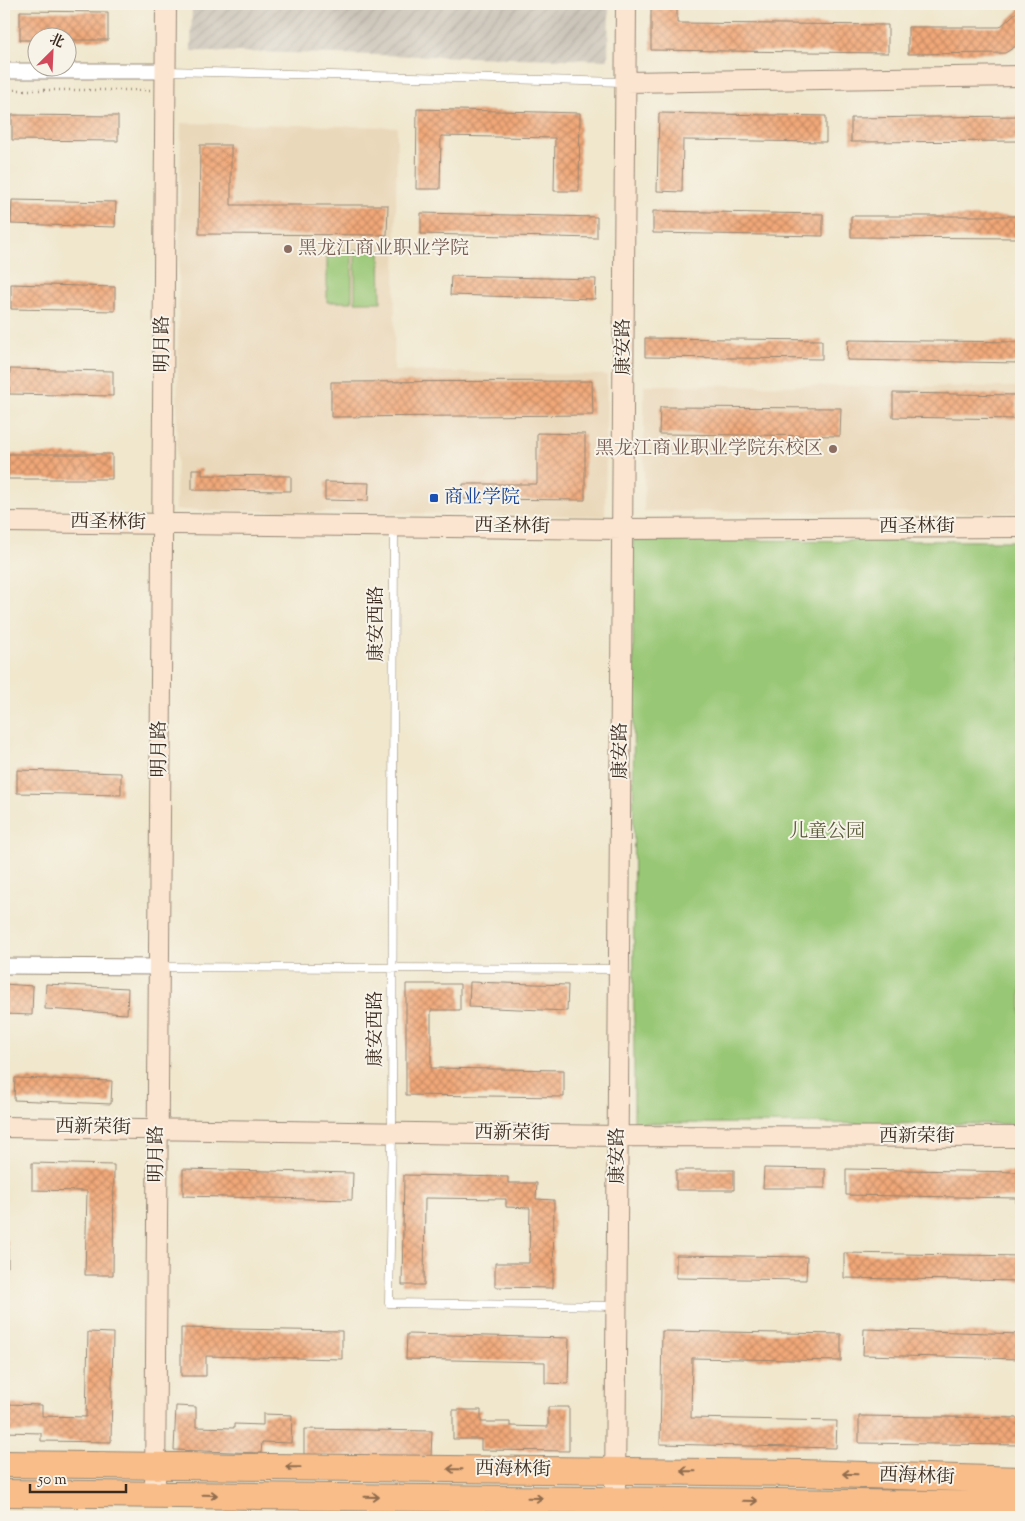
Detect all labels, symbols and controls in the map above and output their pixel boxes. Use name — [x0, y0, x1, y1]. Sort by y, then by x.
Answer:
north arrow — [28, 28, 78, 78]
text: 北 — [46, 30, 67, 54]
place label: 黑龙江商业职业学院 — [298, 236, 469, 263]
marker: 黑龙江商业职业学院 — [282, 243, 294, 255]
street label: 明月路 — [150, 315, 177, 373]
street label: 康安路 — [611, 318, 638, 376]
place label: 黑龙江商业职业学院东校区 — [595, 436, 823, 463]
marker: 黑龙江商业职业学院东校区 — [827, 443, 839, 455]
place label: 商业学院 — [444, 485, 520, 512]
marker: 商业学院 — [428, 492, 440, 504]
street label: 西圣林街 — [70, 509, 146, 537]
street label: 西圣林街 — [474, 513, 550, 541]
street label: 西圣林街 — [879, 514, 955, 541]
street label: 康安西路 — [364, 586, 391, 662]
street label: 明月路 — [147, 720, 174, 778]
street label: 康安路 — [608, 722, 635, 780]
park label: 儿童公园 — [789, 819, 865, 846]
street label: 康安西路 — [363, 991, 390, 1067]
street label: 西新荣街 — [55, 1114, 131, 1142]
street label: 西新荣街 — [474, 1120, 550, 1148]
street label: 西新荣街 — [879, 1124, 955, 1151]
street label: 明月路 — [144, 1125, 171, 1183]
street label: 康安路 — [605, 1127, 632, 1185]
street label: 西海林街 — [475, 1456, 551, 1484]
scale bar — [30, 1461, 126, 1493]
one-way arrow — [285, 1462, 301, 1472]
street label: 西海林街 — [879, 1462, 955, 1492]
one-way arrow — [447, 1464, 464, 1474]
one-way arrow — [680, 1467, 696, 1476]
text: 50 m — [37, 1470, 67, 1491]
one-way arrow — [842, 1470, 858, 1479]
one-way arrow — [202, 1490, 218, 1500]
one-way arrow — [364, 1492, 380, 1502]
one-way arrow — [526, 1493, 543, 1503]
one-way arrow — [742, 1496, 758, 1506]

